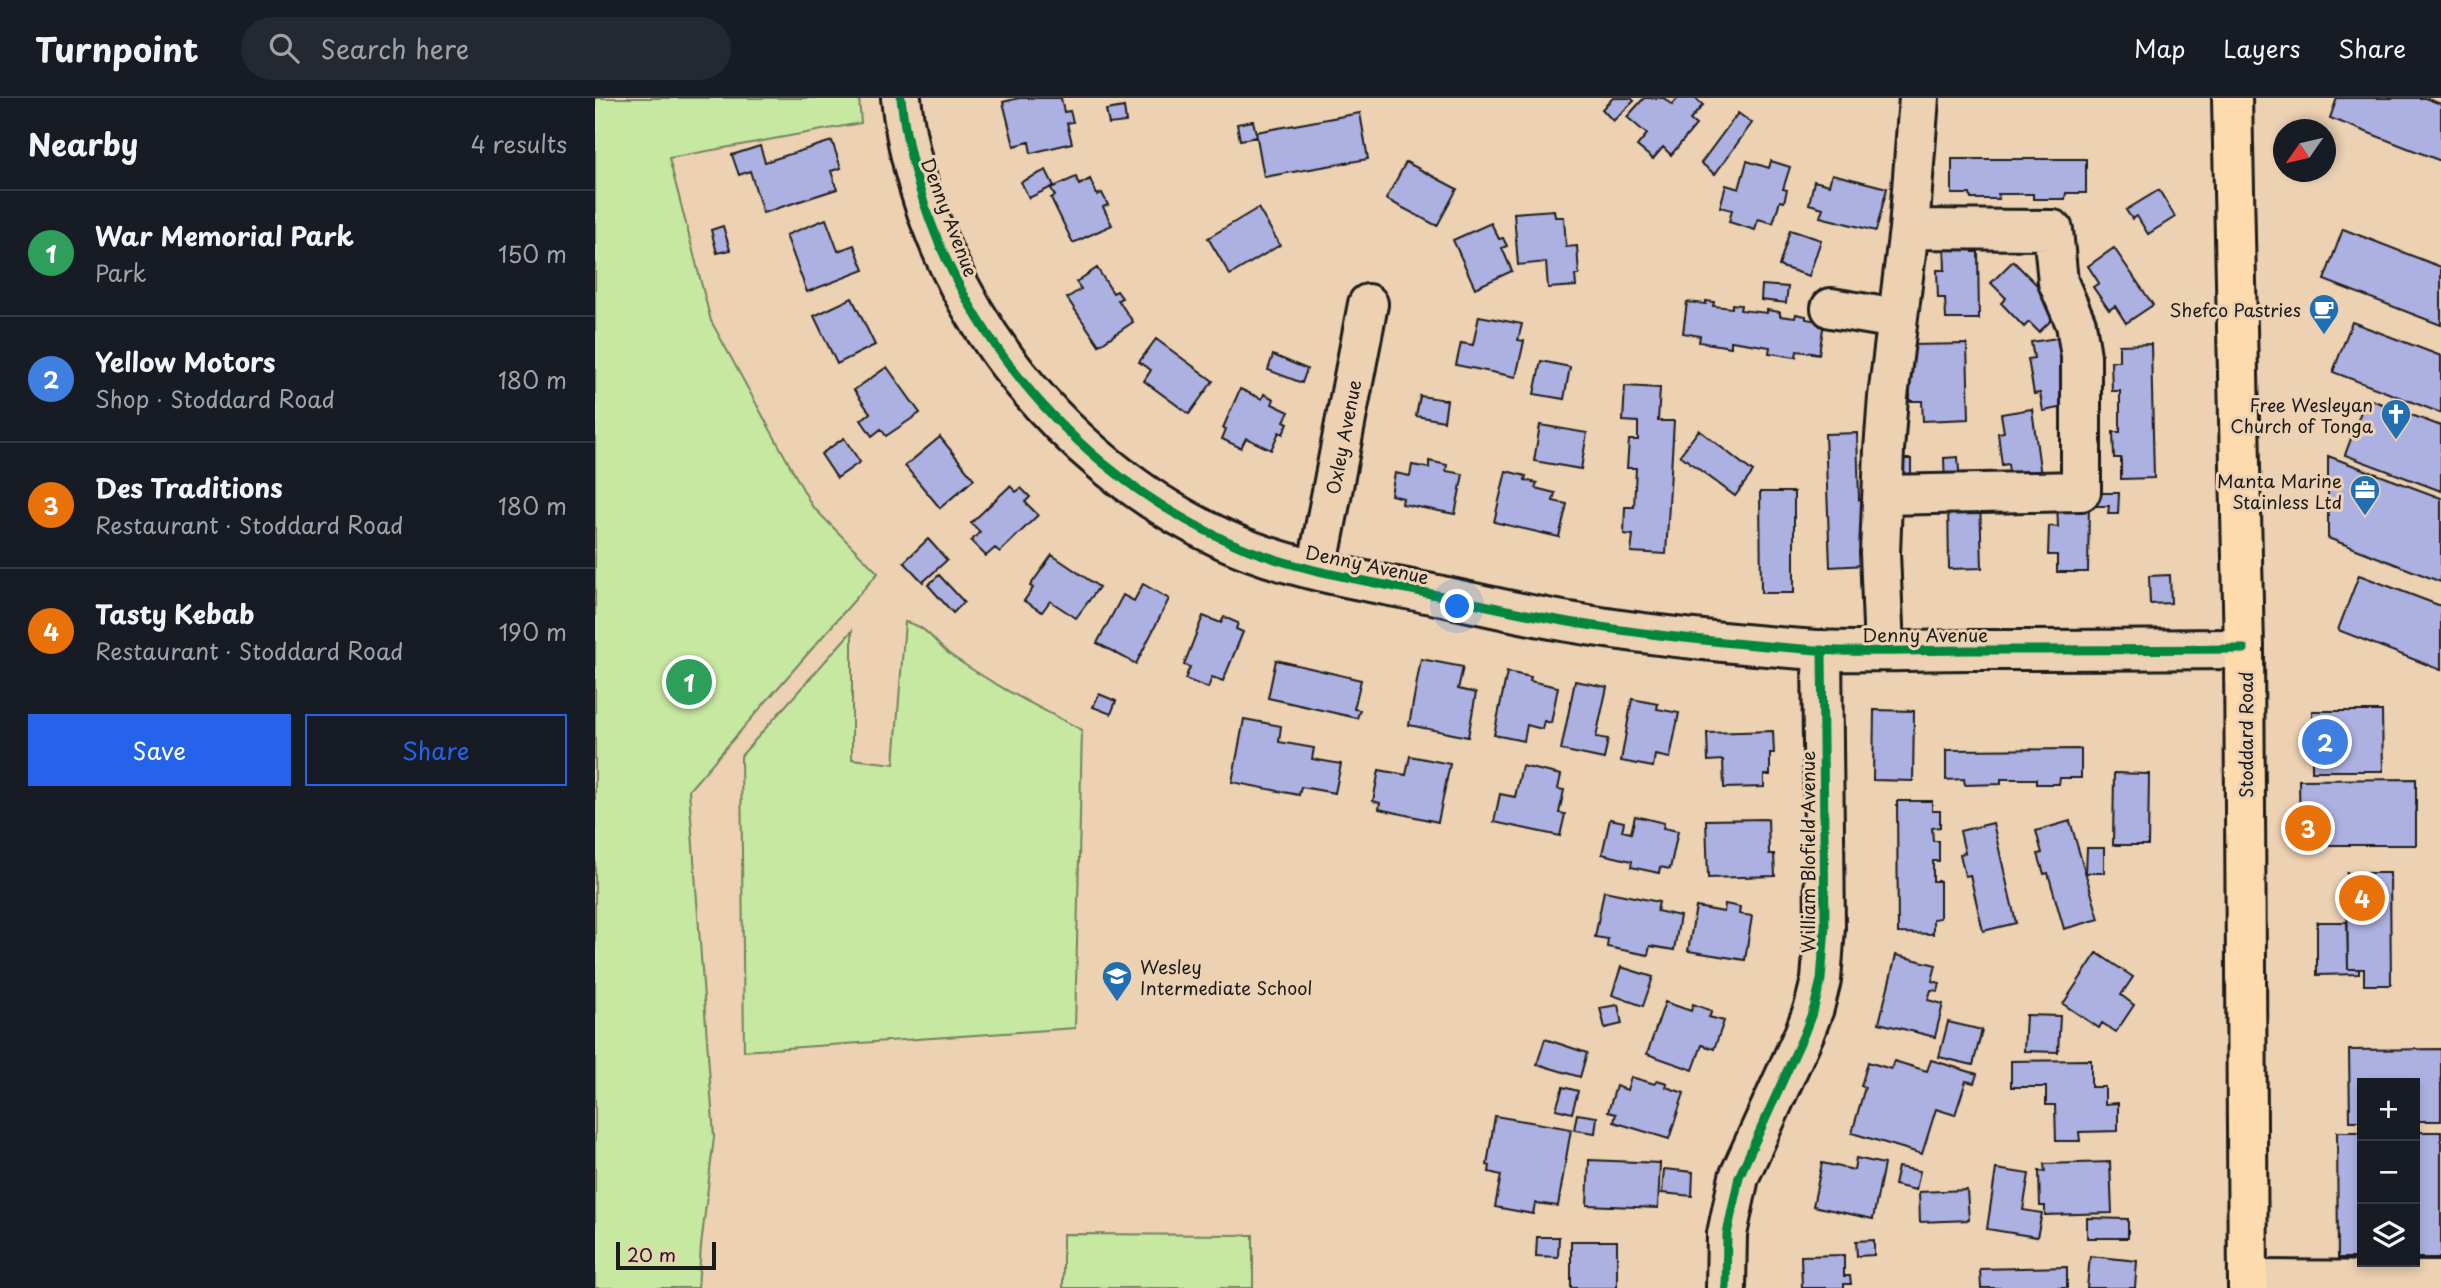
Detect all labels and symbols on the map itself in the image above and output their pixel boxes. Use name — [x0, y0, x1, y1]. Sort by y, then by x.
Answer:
north arrow — [2273, 119, 2336, 182]
street label: Denny Avenue — [915, 153, 985, 281]
cafe icon: Shefco Pastries — [2307, 292, 2341, 336]
place label: Shefco Pastries — [2170, 296, 2301, 323]
street label: Oxley Avenue — [1319, 377, 1367, 497]
place label: Free Wesleyan Church of Tonga — [2230, 391, 2374, 439]
church icon: Free Wesleyan Church of Tonga — [2379, 397, 2413, 441]
place label: Manta Marine Stainless Ltd — [2217, 467, 2342, 515]
office icon: Manta Marine Stainless Ltd — [2348, 473, 2382, 517]
street label: Denny Avenue — [1303, 538, 1432, 590]
your location — [1440, 589, 1474, 623]
street label: Denny Avenue — [1862, 621, 1988, 648]
pin: 1 — [666, 656, 712, 708]
street label: Stoddard Road — [2232, 672, 2259, 798]
pin: 2 — [2302, 716, 2348, 768]
street label: William Blofield Avenue — [1794, 751, 1821, 953]
pin: 3 — [2285, 802, 2331, 854]
pin: 4 — [2339, 872, 2385, 924]
place label: Wesley Intermediate School — [1140, 953, 1313, 1001]
school or university icon: Wesley Intermediate School — [1100, 959, 1134, 1003]
scale bar — [616, 1239, 716, 1271]

